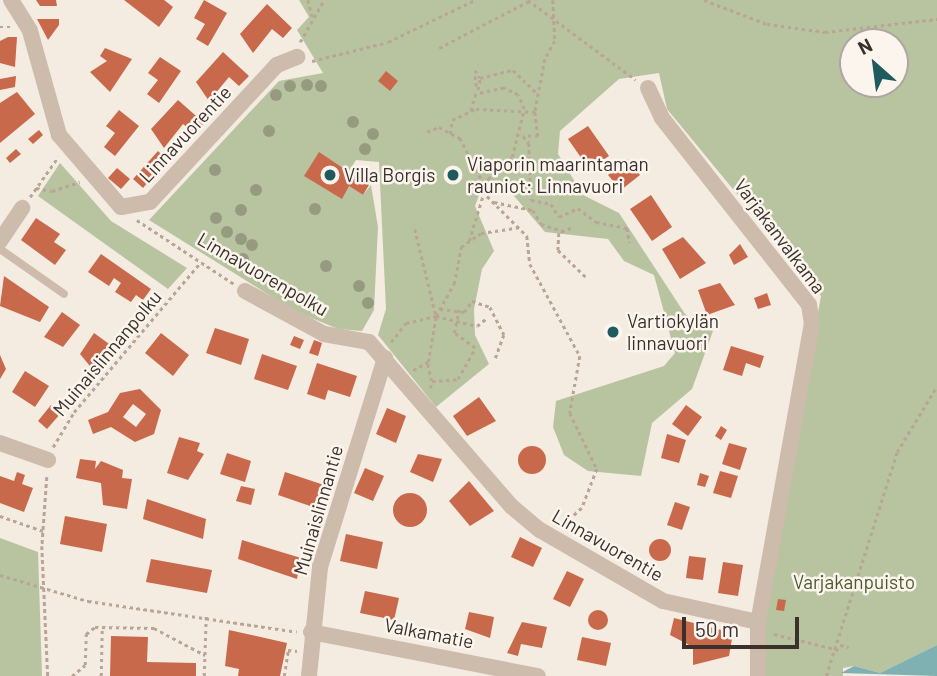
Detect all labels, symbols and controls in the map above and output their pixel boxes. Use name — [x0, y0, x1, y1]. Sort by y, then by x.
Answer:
north arrow — [839, 28, 909, 98]
text: N — [854, 33, 876, 59]
street label: Linnavuorentie — [134, 81, 236, 187]
place label: Viaporin maarintaman rauniot: Linnavuori — [467, 153, 649, 197]
place label: Villa Borgis — [344, 164, 435, 186]
marker: Villa Borgis — [322, 167, 338, 183]
marker: Viaporin maarintaman rauniot: Linnavuori — [445, 167, 461, 183]
street label: Varjakanvalkama — [729, 174, 831, 298]
street label: Linnavuorenpolku — [194, 227, 332, 321]
street label: Muinaislinnanpolku — [48, 286, 166, 420]
place label: Vartiokylän linnavuori — [627, 310, 719, 354]
marker: Vartiokylän linnavuori — [605, 324, 621, 340]
street label: Muinaislinnantie — [289, 442, 347, 578]
street label: Linnavuorentie — [548, 504, 668, 586]
park label: Varjakanpuisto — [793, 571, 915, 593]
scale bar — [685, 602, 802, 646]
street label: Valkamatie — [382, 613, 476, 653]
text: 50 m — [695, 616, 739, 641]

